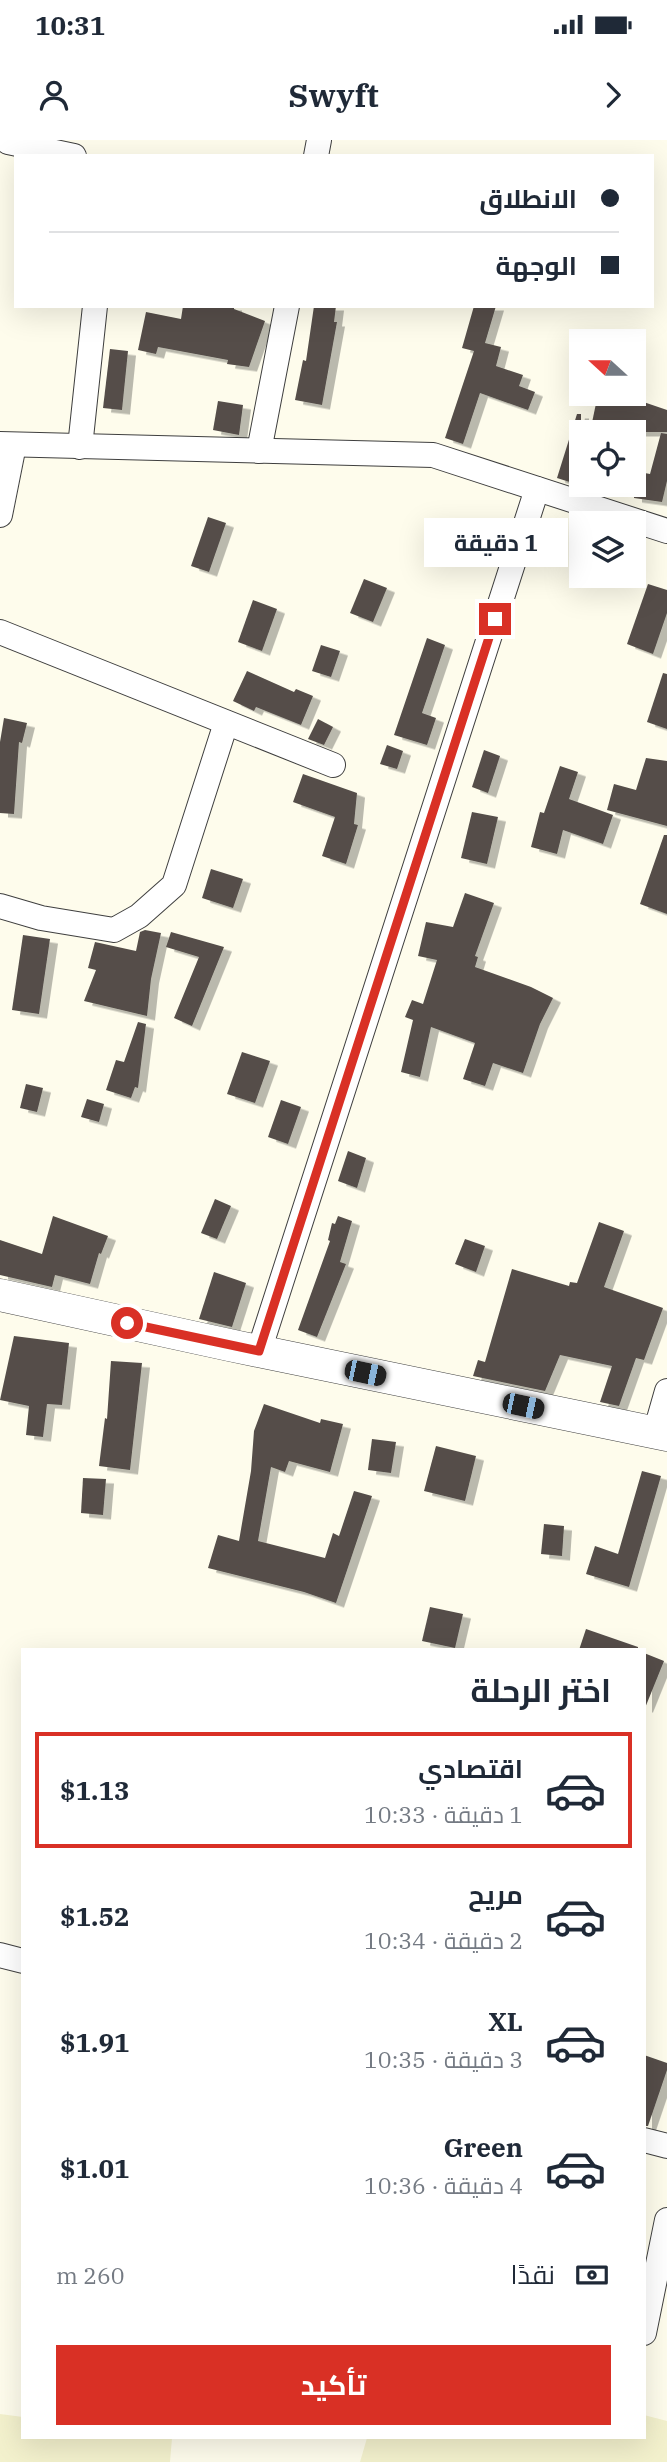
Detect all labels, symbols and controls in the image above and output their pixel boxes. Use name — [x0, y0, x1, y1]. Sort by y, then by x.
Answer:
text: 10:31 — [35, 8, 105, 42]
text: Swyft — [288, 74, 379, 116]
icon: person — [35, 76, 73, 114]
icon: forward — [594, 76, 632, 114]
text: الانطلاق — [479, 181, 577, 215]
text: الوجهة — [496, 248, 577, 282]
north arrow — [569, 329, 646, 406]
map controls — [569, 329, 646, 588]
button: locate — [569, 420, 646, 497]
button: layers — [569, 511, 646, 588]
callout: 1 دقيقة — [423, 518, 567, 566]
text: 1 دقيقة — [454, 527, 538, 557]
route end — [479, 603, 511, 635]
route start — [111, 1307, 143, 1339]
car — [343, 1358, 388, 1388]
car — [501, 1391, 546, 1421]
text: اختر الرحلة — [471, 1669, 611, 1711]
text: اقتصادي — [418, 1751, 523, 1785]
icon: car — [544, 1759, 607, 1822]
text: $1.13 — [60, 1773, 130, 1807]
text: 1 دقيقة · 10:33 — [364, 1799, 523, 1829]
text: مريح — [468, 1877, 523, 1911]
icon: car — [544, 1885, 607, 1948]
text: $1.52 — [60, 1899, 130, 1933]
text: 2 دقيقة · 10:34 — [364, 1925, 523, 1955]
text: XL — [488, 2004, 523, 2038]
icon: car — [544, 2011, 607, 2074]
text: $1.91 — [60, 2025, 130, 2059]
text: 3 دقيقة · 10:35 — [364, 2044, 523, 2074]
text: Green — [443, 2130, 523, 2164]
icon: car — [544, 2137, 607, 2200]
text: $1.01 — [60, 2151, 130, 2185]
text: 4 دقيقة · 10:36 — [364, 2170, 523, 2200]
icon: cash — [573, 2256, 611, 2294]
text: نقدًا — [511, 2257, 555, 2291]
text: 260 m — [56, 2260, 125, 2290]
button: تأكيد — [56, 2345, 611, 2425]

